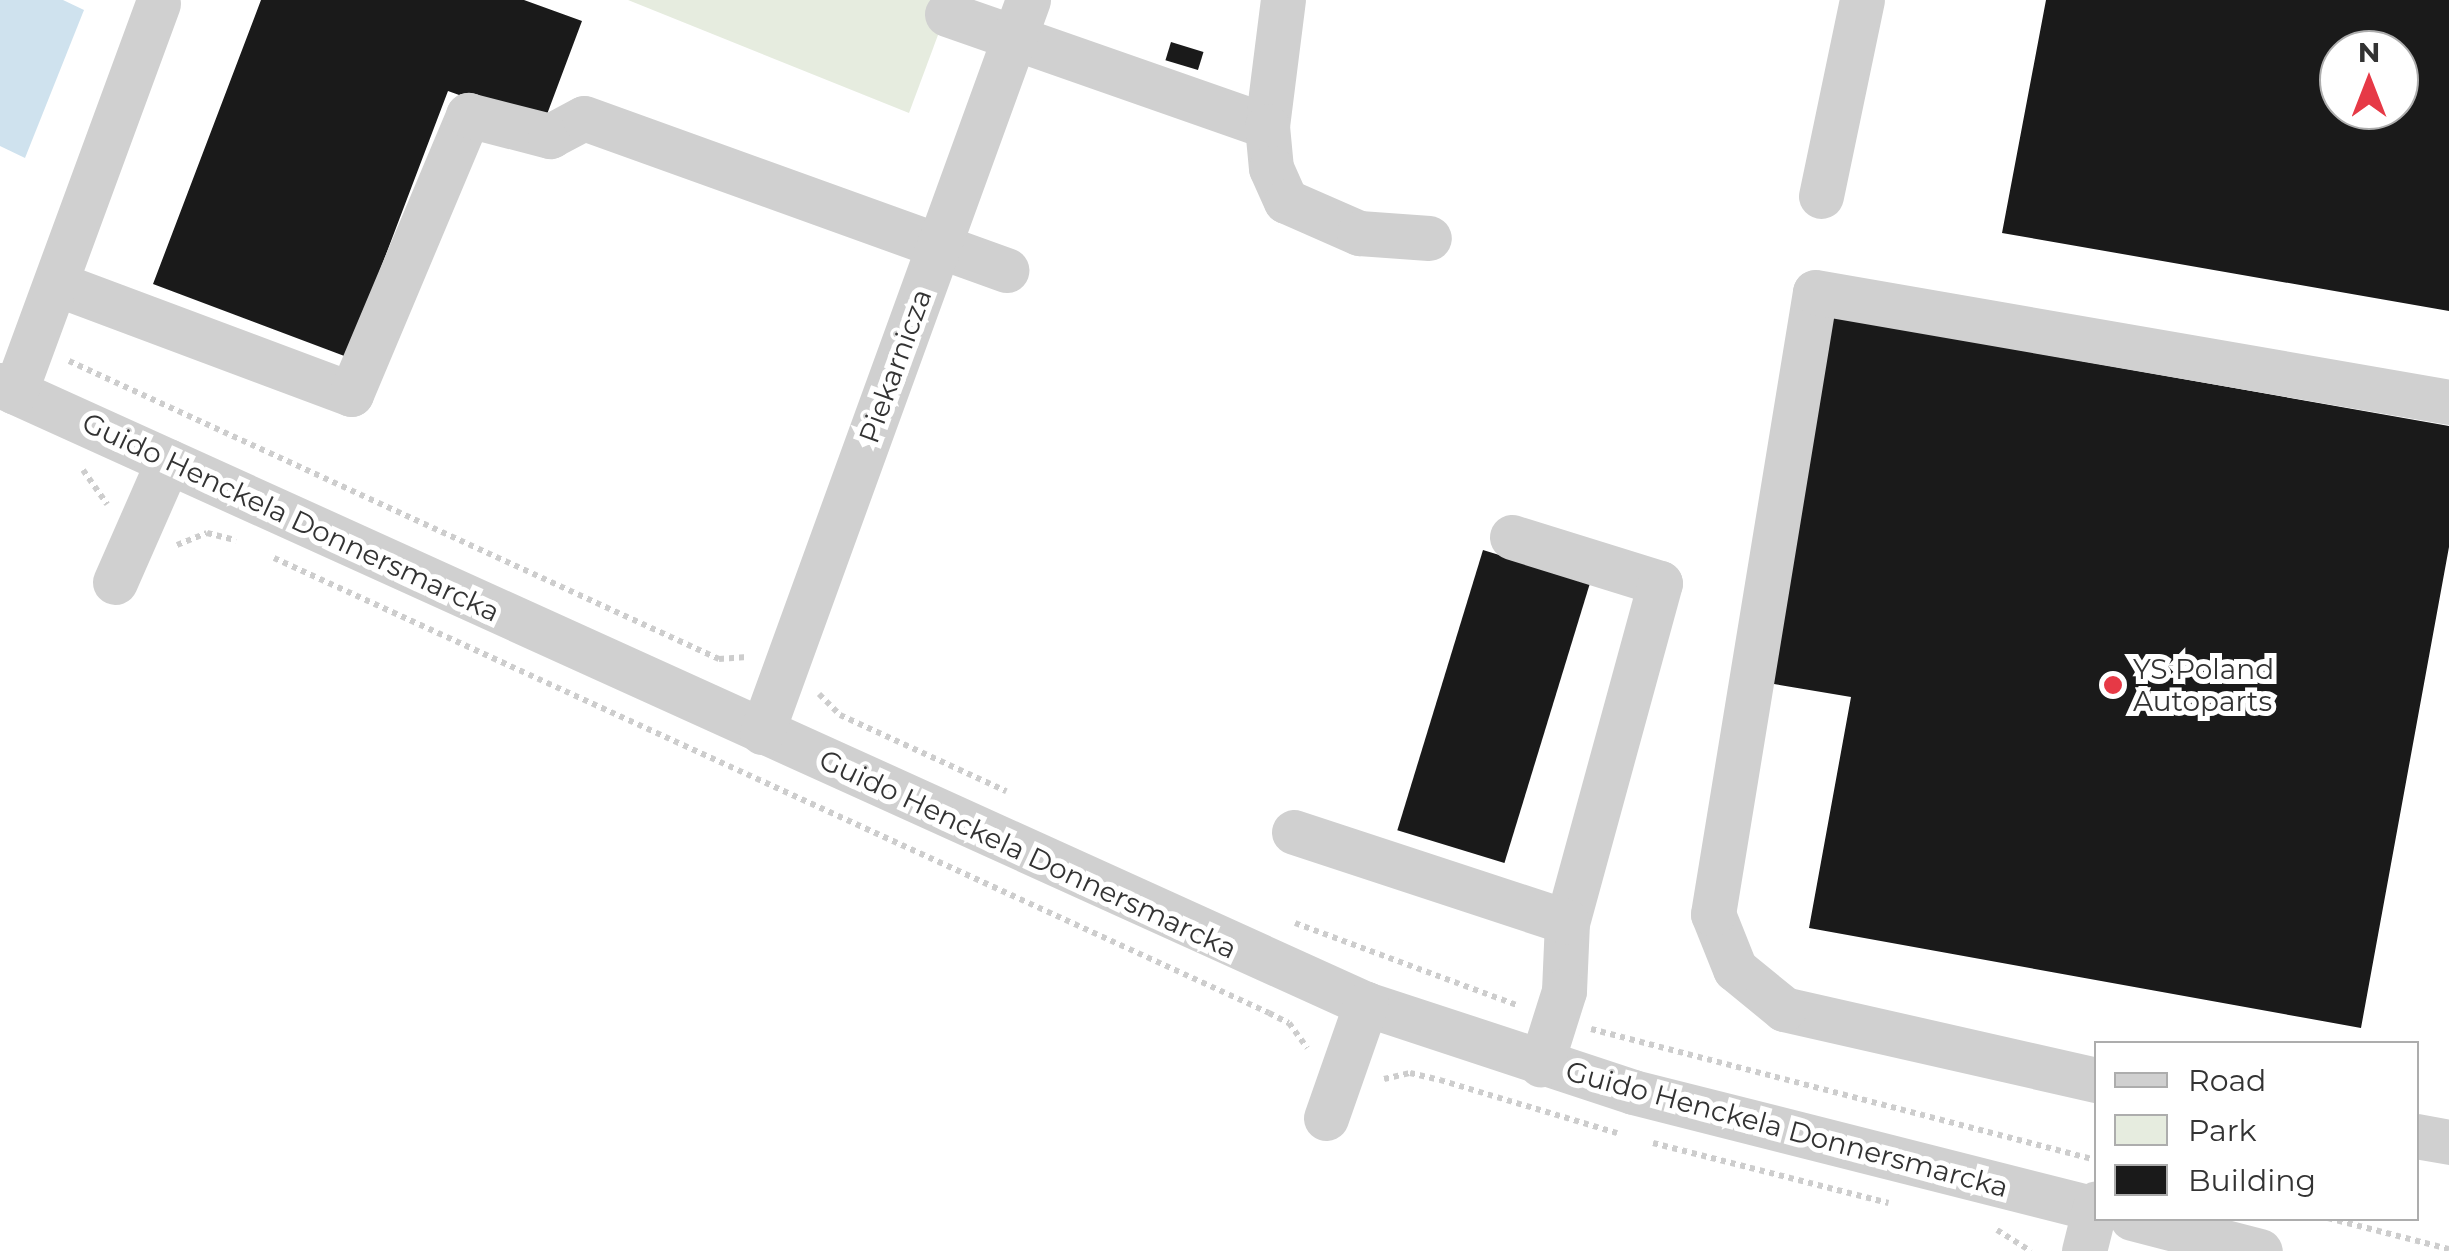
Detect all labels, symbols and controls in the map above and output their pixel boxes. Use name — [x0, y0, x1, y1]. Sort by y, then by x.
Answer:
north arrow — [2319, 30, 2419, 130]
text: N — [2358, 35, 2380, 69]
street label: Piekarnicza — [852, 284, 938, 448]
street label: Guido Henckela Donnersmarcka — [77, 405, 505, 629]
place label: YS Poland Autoparts — [2133, 652, 2274, 718]
marker: YS Poland Autoparts — [2102, 674, 2124, 696]
street label: Guido Henckela Donnersmarcka — [814, 742, 1242, 966]
legend — [2094, 1041, 2419, 1221]
street label: Guido Henckela Donnersmarcka — [1562, 1054, 2012, 1204]
text: Road — [2188, 1062, 2266, 1099]
text: Park — [2188, 1112, 2257, 1149]
text: Building — [2188, 1162, 2316, 1199]

